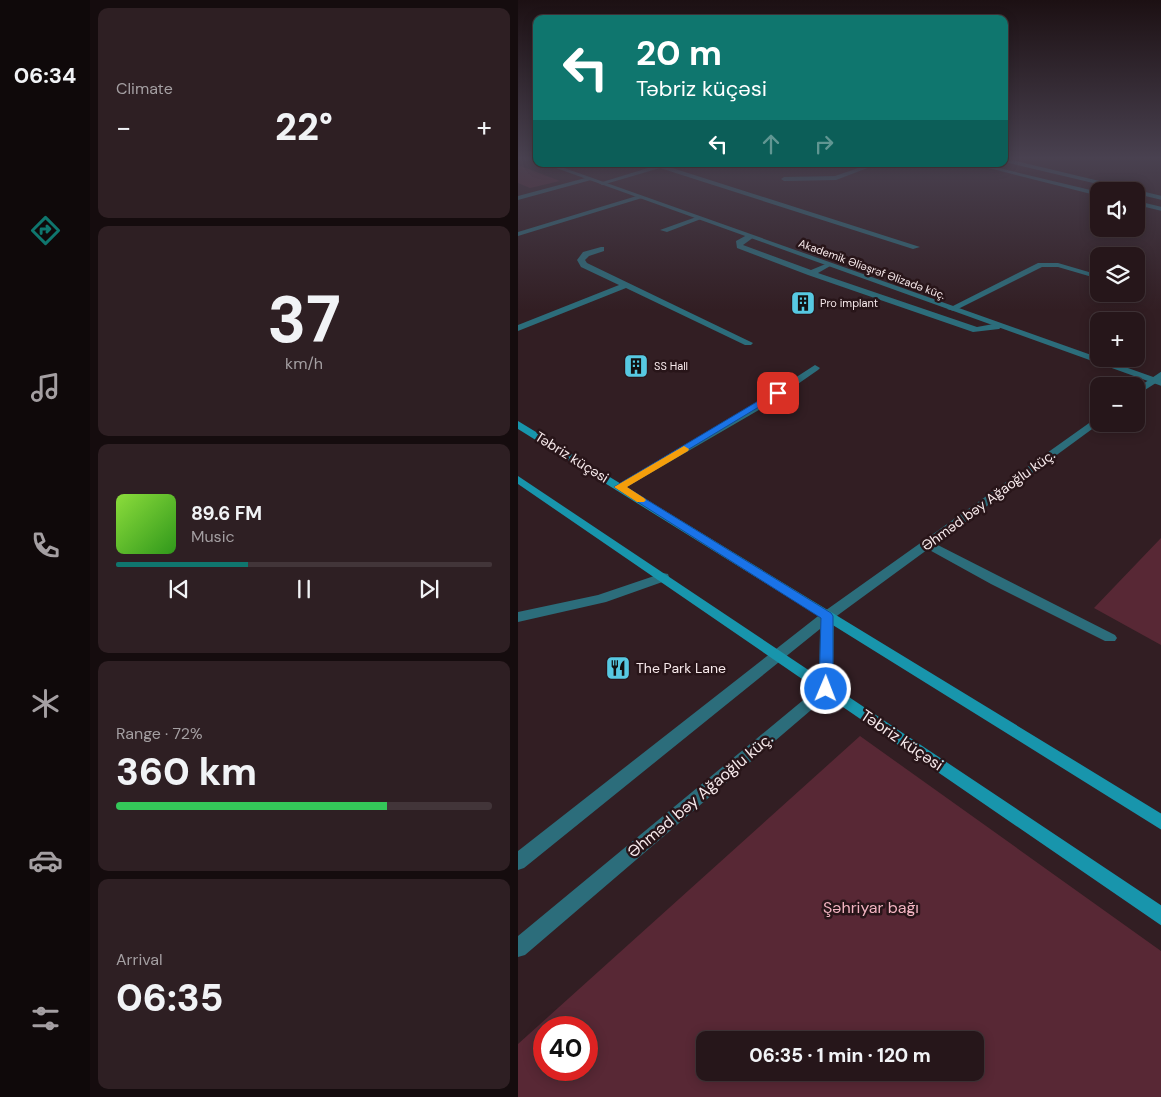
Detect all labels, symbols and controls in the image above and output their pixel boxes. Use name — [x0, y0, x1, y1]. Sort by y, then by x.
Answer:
text: 20 m — [636, 30, 722, 76]
icon: left — [553, 35, 618, 100]
text: 06:34 — [14, 61, 76, 90]
text: Təbriz küçəsi — [636, 74, 767, 103]
text: Climate — [116, 78, 173, 99]
text: 22° — [275, 102, 333, 152]
text: − — [116, 109, 131, 146]
text: + — [477, 109, 492, 146]
icon: left — [704, 130, 732, 158]
icon: ahead — [757, 130, 785, 158]
icon: right — [810, 130, 838, 158]
map controls — [1090, 182, 1145, 432]
button: sound — [1090, 182, 1145, 237]
icon: directions — [28, 213, 63, 248]
street label: Akademik Əliəşrəf Əlizadə küç. — [797, 236, 947, 302]
button: layers — [1090, 247, 1145, 302]
text: 37 — [267, 278, 341, 362]
building icon: Pro implant — [790, 290, 816, 316]
place label: Pro implant — [820, 296, 878, 310]
button: + — [1090, 312, 1145, 367]
text: km/h — [285, 353, 323, 374]
building icon: SS Hall — [623, 353, 649, 379]
place label: SS Hall — [654, 359, 688, 373]
icon: music — [28, 370, 63, 405]
pin — [757, 372, 799, 414]
button: − — [1090, 377, 1145, 432]
icon: arrive — [764, 379, 792, 407]
street label: Təbriz küçəsi — [532, 427, 612, 487]
street label: Əhməd bəy Ağaoğlu küç. — [918, 445, 1058, 554]
text: 89.6 FM — [191, 501, 262, 526]
text: Music — [191, 526, 235, 547]
icon: phone — [28, 528, 63, 563]
icon: previous — [165, 575, 193, 603]
icon: pause — [290, 575, 318, 603]
icon: next — [415, 575, 443, 603]
restaurant icon: The Park Lane — [605, 655, 631, 681]
place label: The Park Lane — [636, 659, 726, 677]
position arrow — [799, 662, 851, 714]
icon: climate — [28, 686, 63, 721]
street label: Təbriz küçəsi — [857, 705, 947, 775]
text: Range · 72% — [116, 723, 202, 744]
street label: Əhməd bəy Ağaoğlu küç. — [623, 728, 777, 862]
text: 360 km — [116, 747, 257, 797]
icon: car — [28, 843, 63, 878]
park label: Şəhriyar bağı — [823, 897, 919, 918]
text: Arrival — [116, 949, 163, 970]
text: 06:35 — [116, 973, 223, 1023]
icon: filters — [28, 1001, 63, 1036]
speed limit sign: 40 — [533, 1016, 598, 1081]
text: 06:35 · 1 min · 120 m — [749, 1043, 931, 1068]

